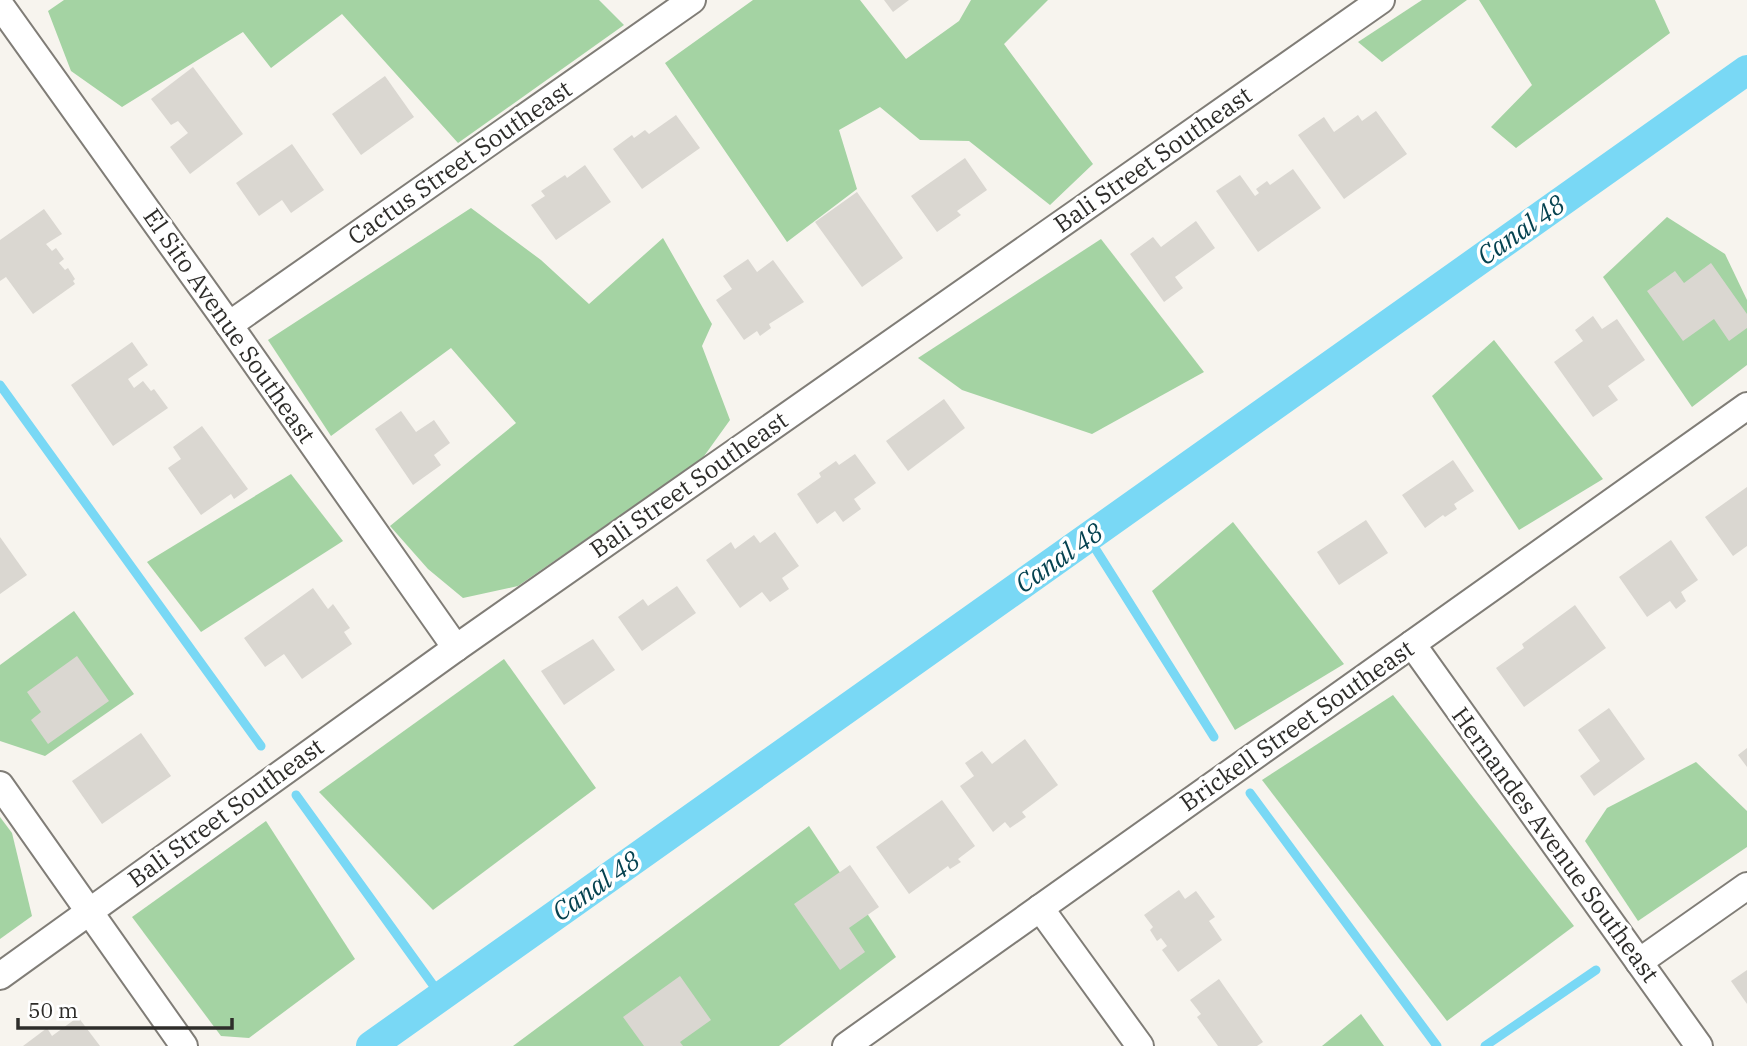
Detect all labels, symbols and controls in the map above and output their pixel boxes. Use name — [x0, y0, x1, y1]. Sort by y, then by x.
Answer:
street label: Cactus Street Southeast — [341, 73, 578, 252]
street label: Bali Street Southeast — [1047, 79, 1258, 240]
water label: Canal 48 — [1470, 186, 1572, 272]
street label: El Sito Avenue Southeast — [137, 202, 323, 449]
street label: Bali Street Southeast — [583, 404, 794, 565]
water label: Canal 48 — [1008, 514, 1110, 600]
street label: Brickell Street Southeast — [1173, 632, 1420, 818]
street label: Hernandes Avenue Southeast — [1445, 700, 1667, 989]
street label: Bali Street Southeast — [121, 730, 330, 894]
water label: Canal 48 — [545, 842, 647, 928]
scale bar — [18, 986, 231, 1030]
text: 50 m — [28, 996, 78, 1024]

